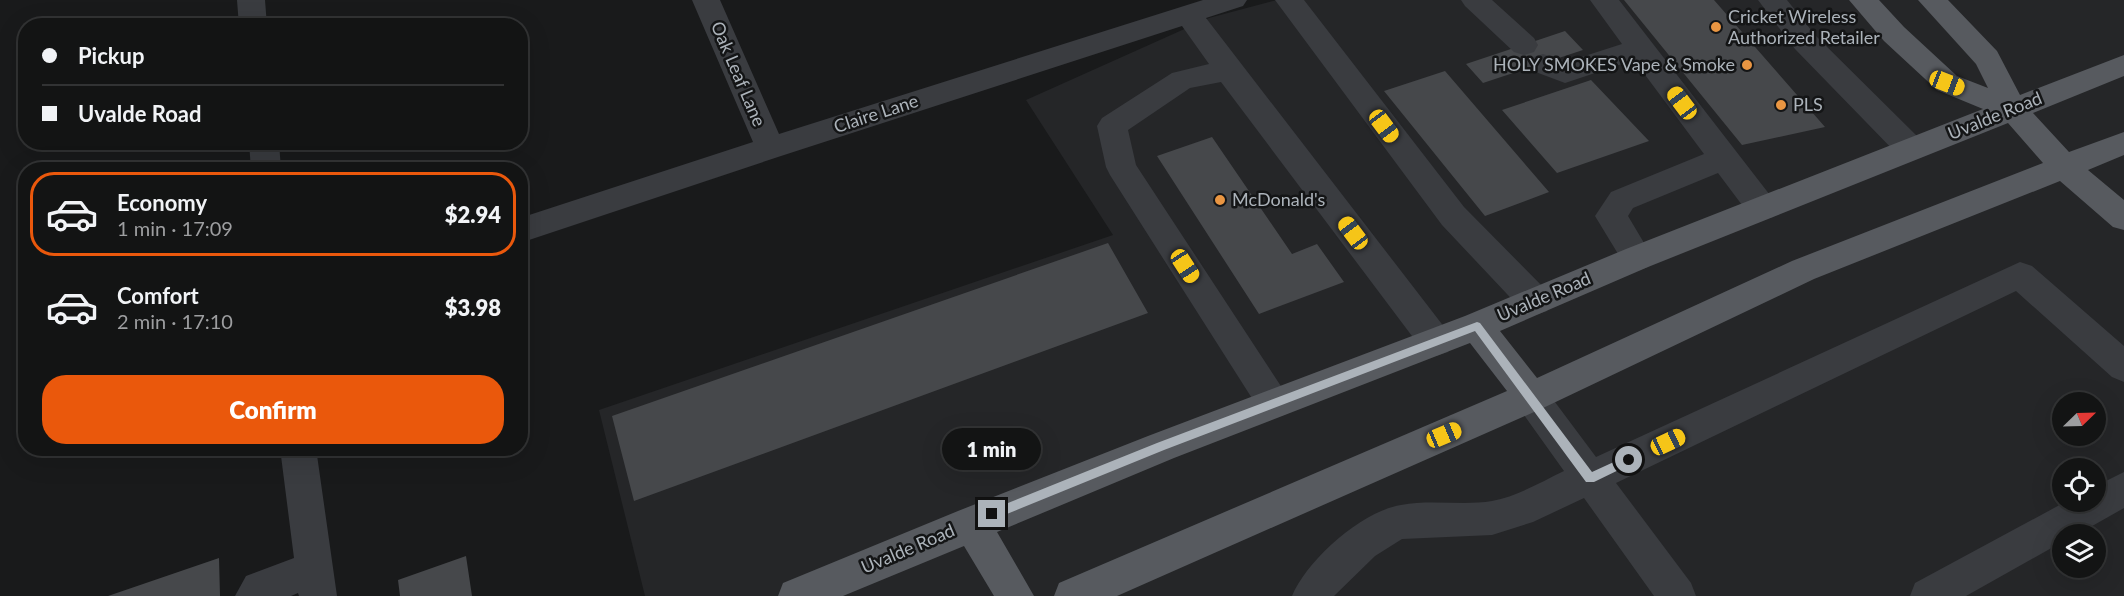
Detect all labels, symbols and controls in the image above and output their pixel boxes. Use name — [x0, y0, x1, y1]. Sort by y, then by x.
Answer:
place label: Cricket Wireless Authorized Retailer — [1728, 5, 1880, 48]
street label: Oak Leaf Lane — [707, 18, 771, 130]
marker: Cricket Wireless Authorized Retailer — [1709, 20, 1723, 34]
text: Pickup — [78, 42, 144, 69]
place label: HOLY SMOKES Vape & Smoke — [1493, 53, 1735, 75]
marker: HOLY SMOKES Vape & Smoke — [1740, 58, 1754, 72]
car — [1927, 68, 1967, 98]
car — [1664, 83, 1700, 123]
street label: Uvalde Road — [1944, 86, 2045, 144]
street label: Claire Lane — [831, 89, 921, 137]
place label: PLS — [1793, 93, 1823, 115]
marker: PLS — [1774, 98, 1788, 112]
text: Uvalde Road — [78, 100, 201, 127]
car — [1366, 106, 1402, 146]
icon: car — [45, 187, 99, 241]
place label: McDonald's — [1232, 188, 1326, 210]
text: Economy — [117, 189, 207, 216]
marker: McDonald's — [1213, 193, 1227, 207]
text: $2.94 — [445, 201, 501, 228]
car — [1335, 213, 1371, 253]
text: 1 min · 17:09 — [117, 216, 233, 240]
car — [1168, 246, 1202, 286]
street label: Uvalde Road — [1494, 267, 1594, 326]
icon: car — [45, 280, 99, 334]
text: Comfort — [117, 282, 199, 309]
text: $3.98 — [445, 294, 501, 321]
text: 2 min · 17:10 — [117, 309, 233, 333]
button: Confirm — [42, 375, 504, 444]
north arrow — [2052, 392, 2106, 446]
map controls — [2052, 392, 2106, 578]
car — [1424, 420, 1464, 450]
car — [1648, 426, 1688, 458]
callout: 1 min — [942, 427, 1042, 469]
text: 1 min — [967, 437, 1016, 461]
route start — [1615, 446, 1642, 473]
button: locate — [2052, 458, 2106, 512]
route end — [978, 500, 1005, 527]
street label: Uvalde Road — [858, 519, 958, 578]
button: layers — [2052, 524, 2106, 578]

